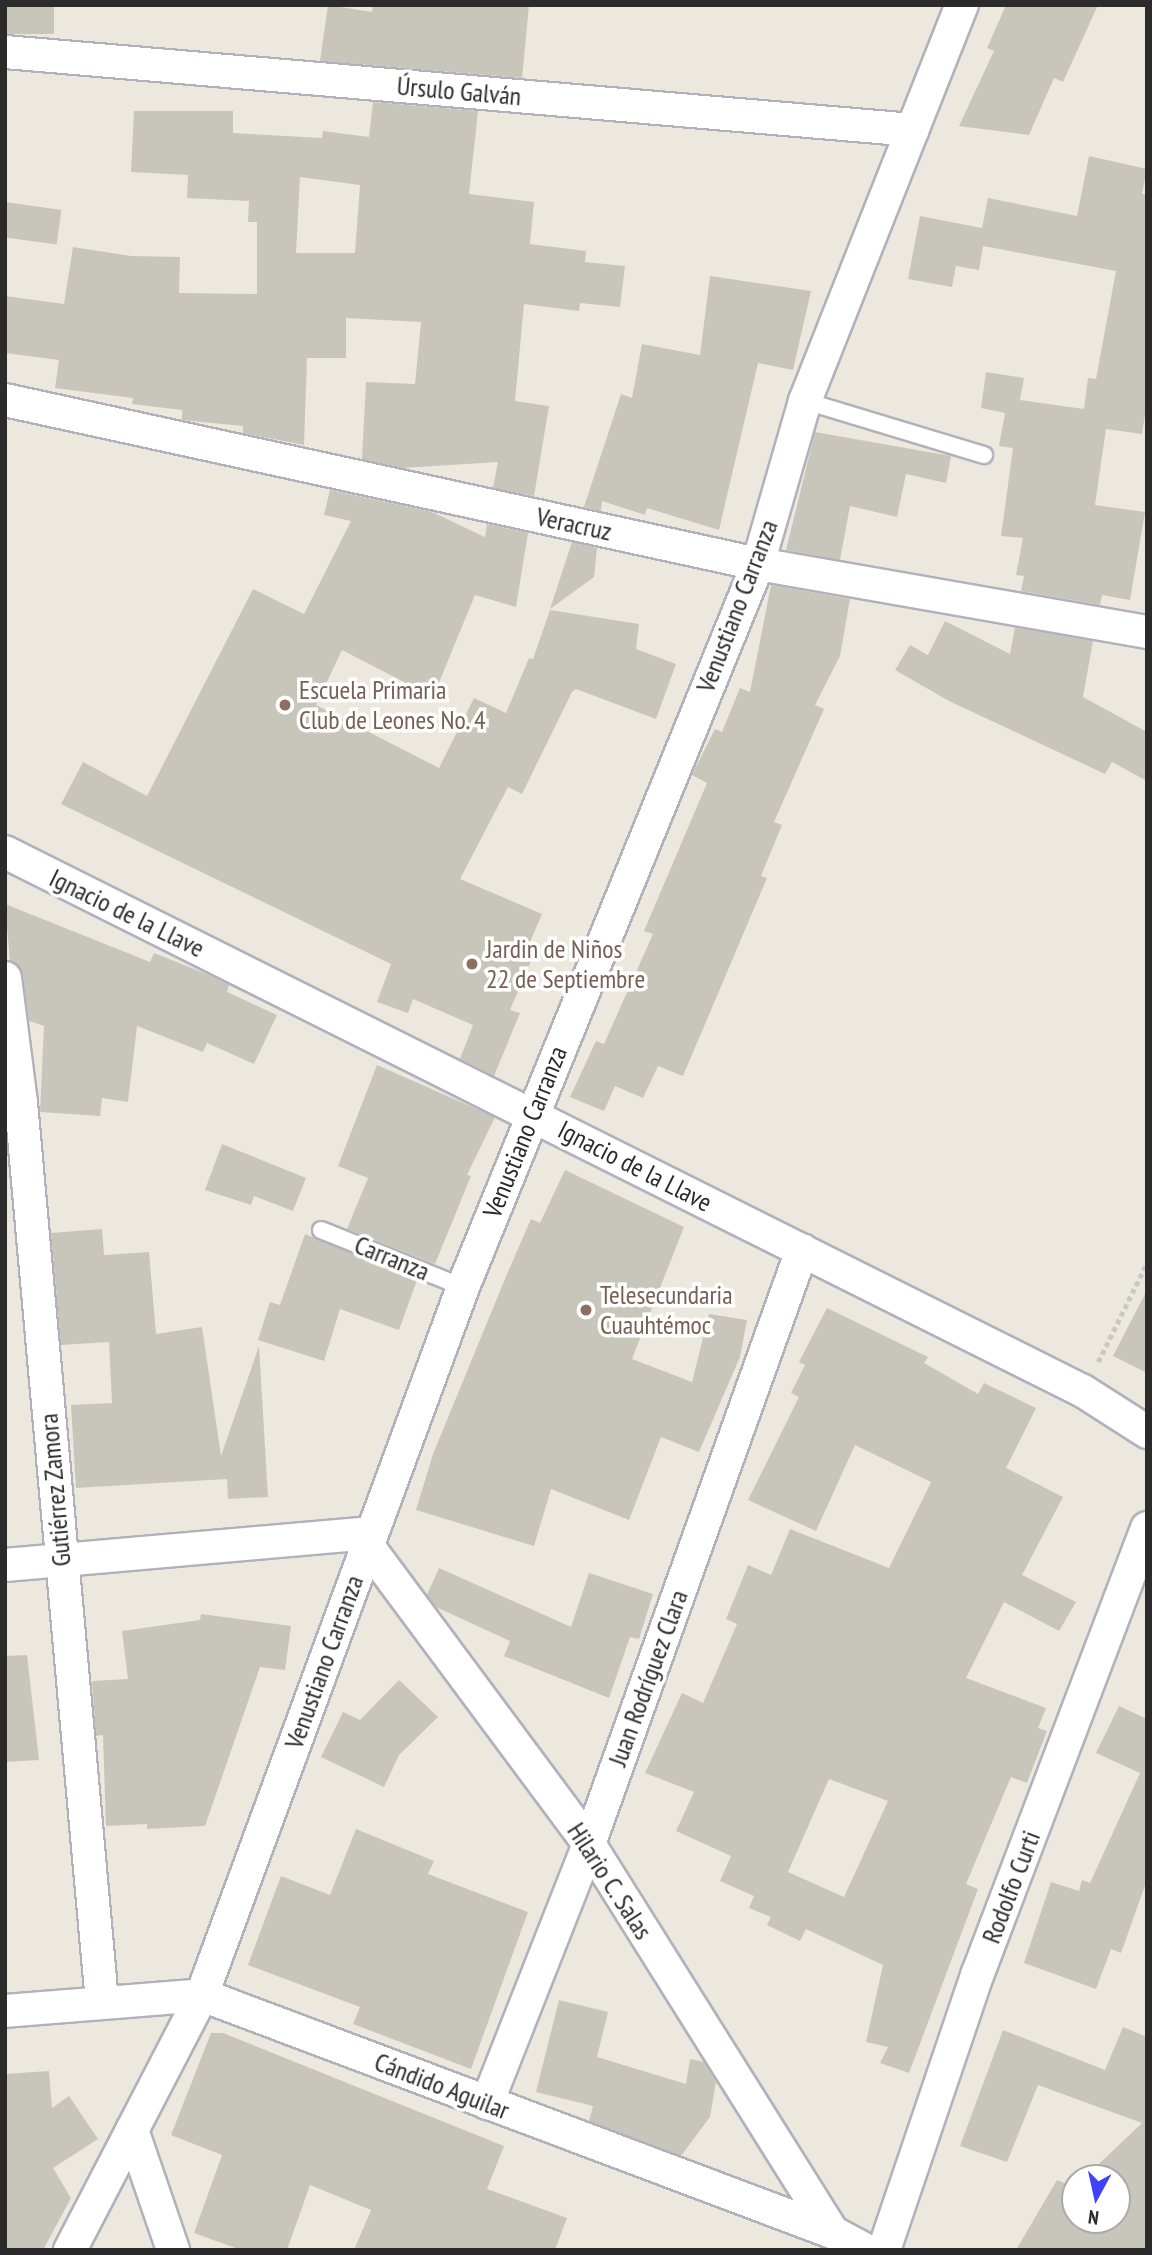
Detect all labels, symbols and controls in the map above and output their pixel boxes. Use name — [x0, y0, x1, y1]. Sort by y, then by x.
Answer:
street label: Úrsulo Galván — [396, 70, 522, 112]
street label: Veracruz — [534, 501, 614, 547]
street label: Venustiano Carranza — [690, 515, 784, 697]
place label: Escuela Primaria Club de Leones No. 4 — [299, 674, 487, 736]
marker: Escuela Primaria Club de Leones No. 4 — [277, 697, 293, 713]
street label: Ignacio de la Llave — [45, 862, 209, 964]
place label: Jardin de Niños 22 de Septiembre — [486, 933, 645, 995]
marker: Jardin de Niños 22 de Septiembre — [464, 956, 480, 972]
street label: Venustiano Carranza — [476, 1042, 574, 1222]
street label: Ignacio de la Llave — [553, 1114, 717, 1218]
street label: Carranza — [350, 1229, 434, 1287]
place label: Telesecundaria Cuauhtémoc — [600, 1279, 733, 1340]
marker: Telesecundaria Cuauhtémoc — [578, 1302, 594, 1318]
street label: Gutiérrez Zamora — [33, 1412, 77, 1568]
street label: Venustiano Carranza — [278, 1571, 370, 1753]
street label: Juan Rodríguez Clara — [602, 1586, 694, 1770]
street label: Hilario C. Salas — [560, 1816, 660, 1946]
street label: Rodolfo Curti — [975, 1826, 1047, 1948]
street label: Cándido Aguilar — [370, 2046, 514, 2126]
north arrow — [1061, 2164, 1131, 2234]
text: N — [1087, 2205, 1100, 2230]

